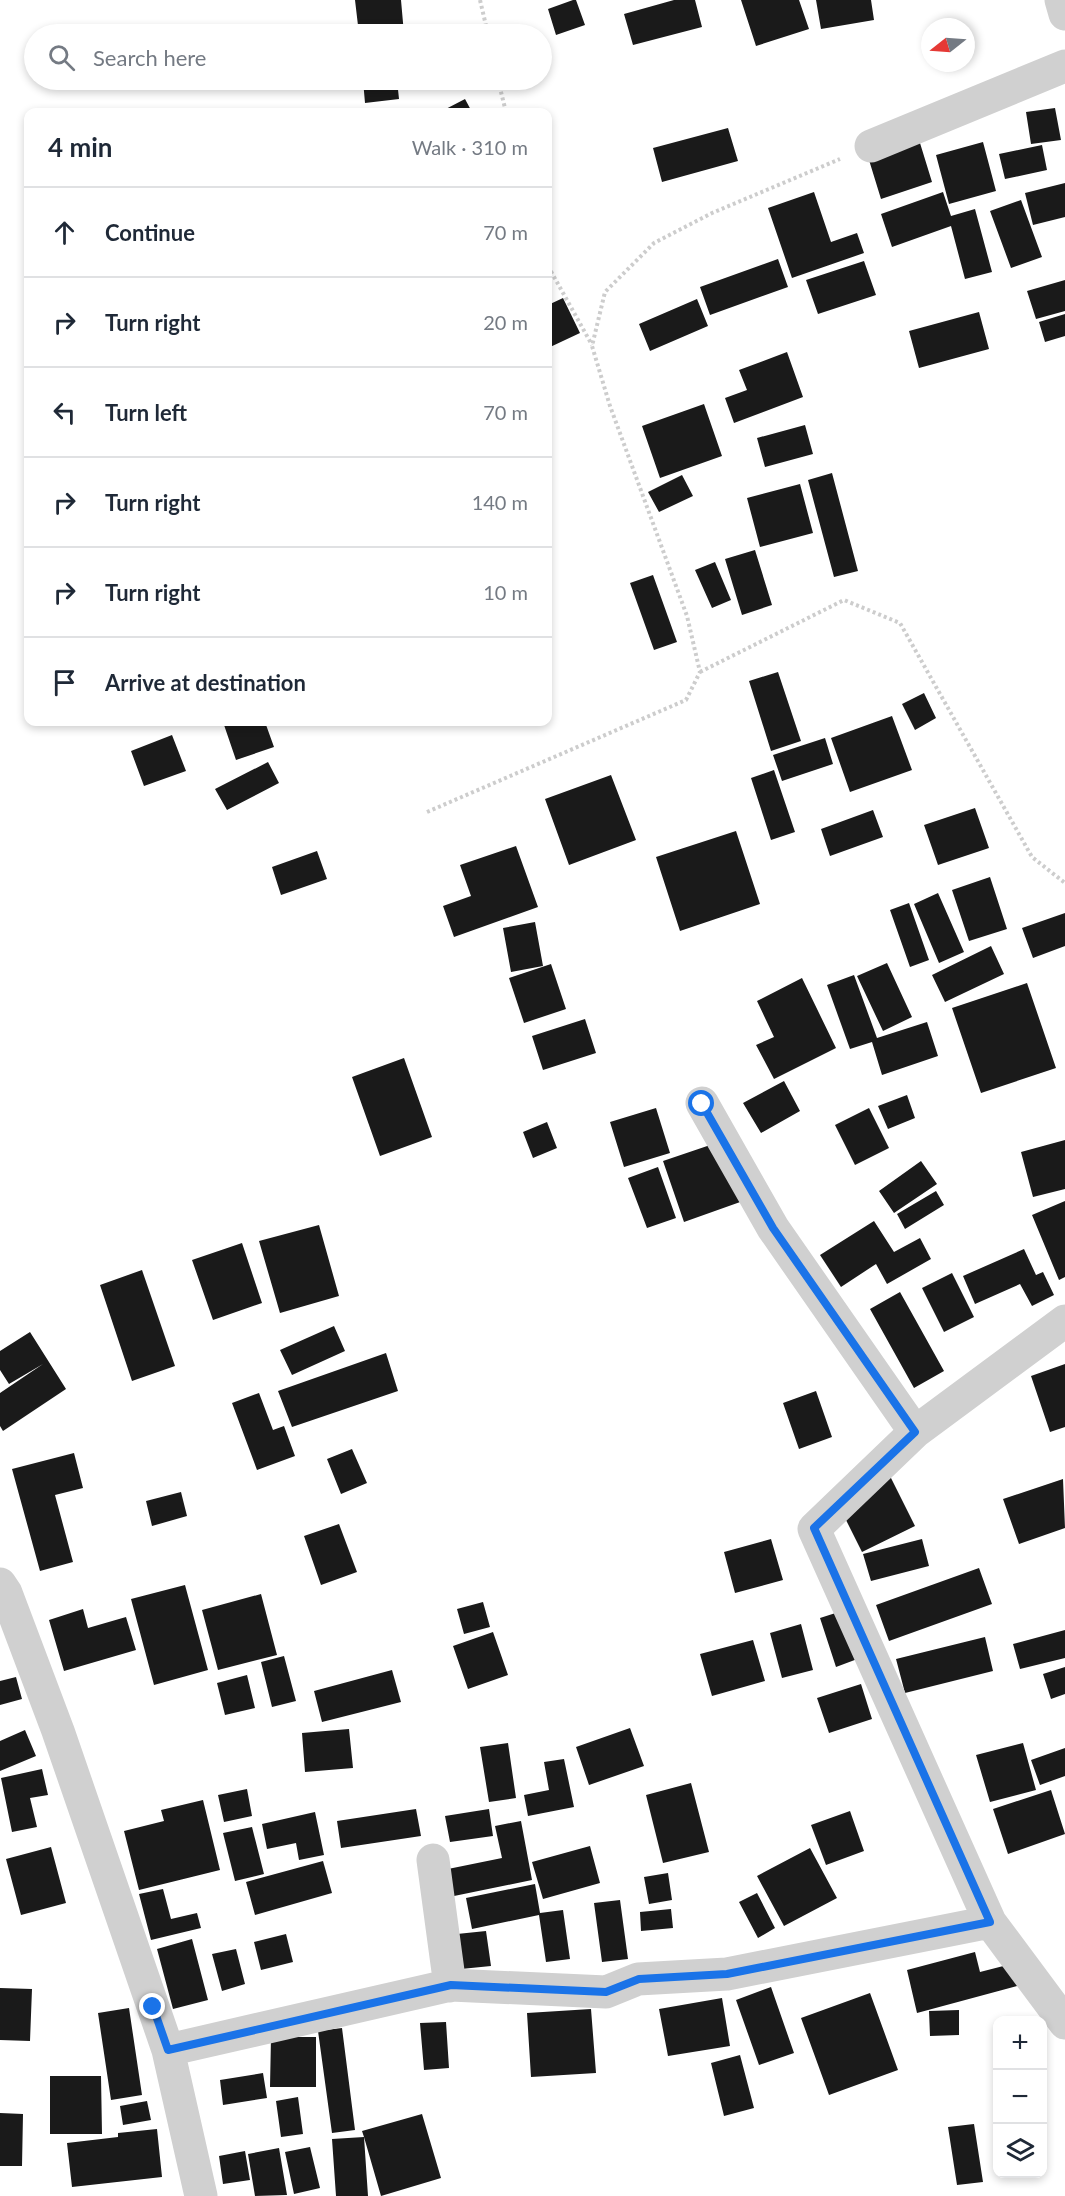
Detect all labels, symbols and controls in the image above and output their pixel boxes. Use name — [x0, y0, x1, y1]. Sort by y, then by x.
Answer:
north arrow — [921, 18, 975, 72]
search box — [24, 24, 552, 90]
icon: search — [45, 41, 78, 74]
text: Search here — [93, 44, 206, 71]
text: 4 min — [48, 131, 112, 163]
text: Walk · 310 m — [412, 135, 528, 159]
icon: ahead — [48, 216, 81, 249]
text: Continue — [105, 219, 195, 246]
text: 70 m — [483, 220, 528, 244]
icon: right — [48, 306, 81, 339]
text: Turn right — [105, 309, 200, 336]
text: 20 m — [483, 310, 528, 334]
icon: left — [48, 396, 81, 429]
text: Turn left — [105, 399, 187, 426]
text: 70 m — [483, 400, 528, 424]
icon: right — [48, 486, 81, 519]
text: Turn right — [105, 489, 200, 516]
text: 140 m — [472, 490, 528, 514]
icon: right — [48, 576, 81, 609]
text: Turn right — [105, 579, 200, 606]
text: 10 m — [483, 580, 528, 604]
icon: arrive — [48, 666, 81, 699]
text: Arrive at destination — [105, 669, 306, 696]
route start — [688, 1090, 714, 1116]
route end — [139, 1993, 165, 2019]
map controls — [993, 2016, 1047, 2178]
button: + — [993, 2016, 1047, 2070]
button: − — [993, 2070, 1047, 2124]
button: layers — [993, 2124, 1047, 2178]

